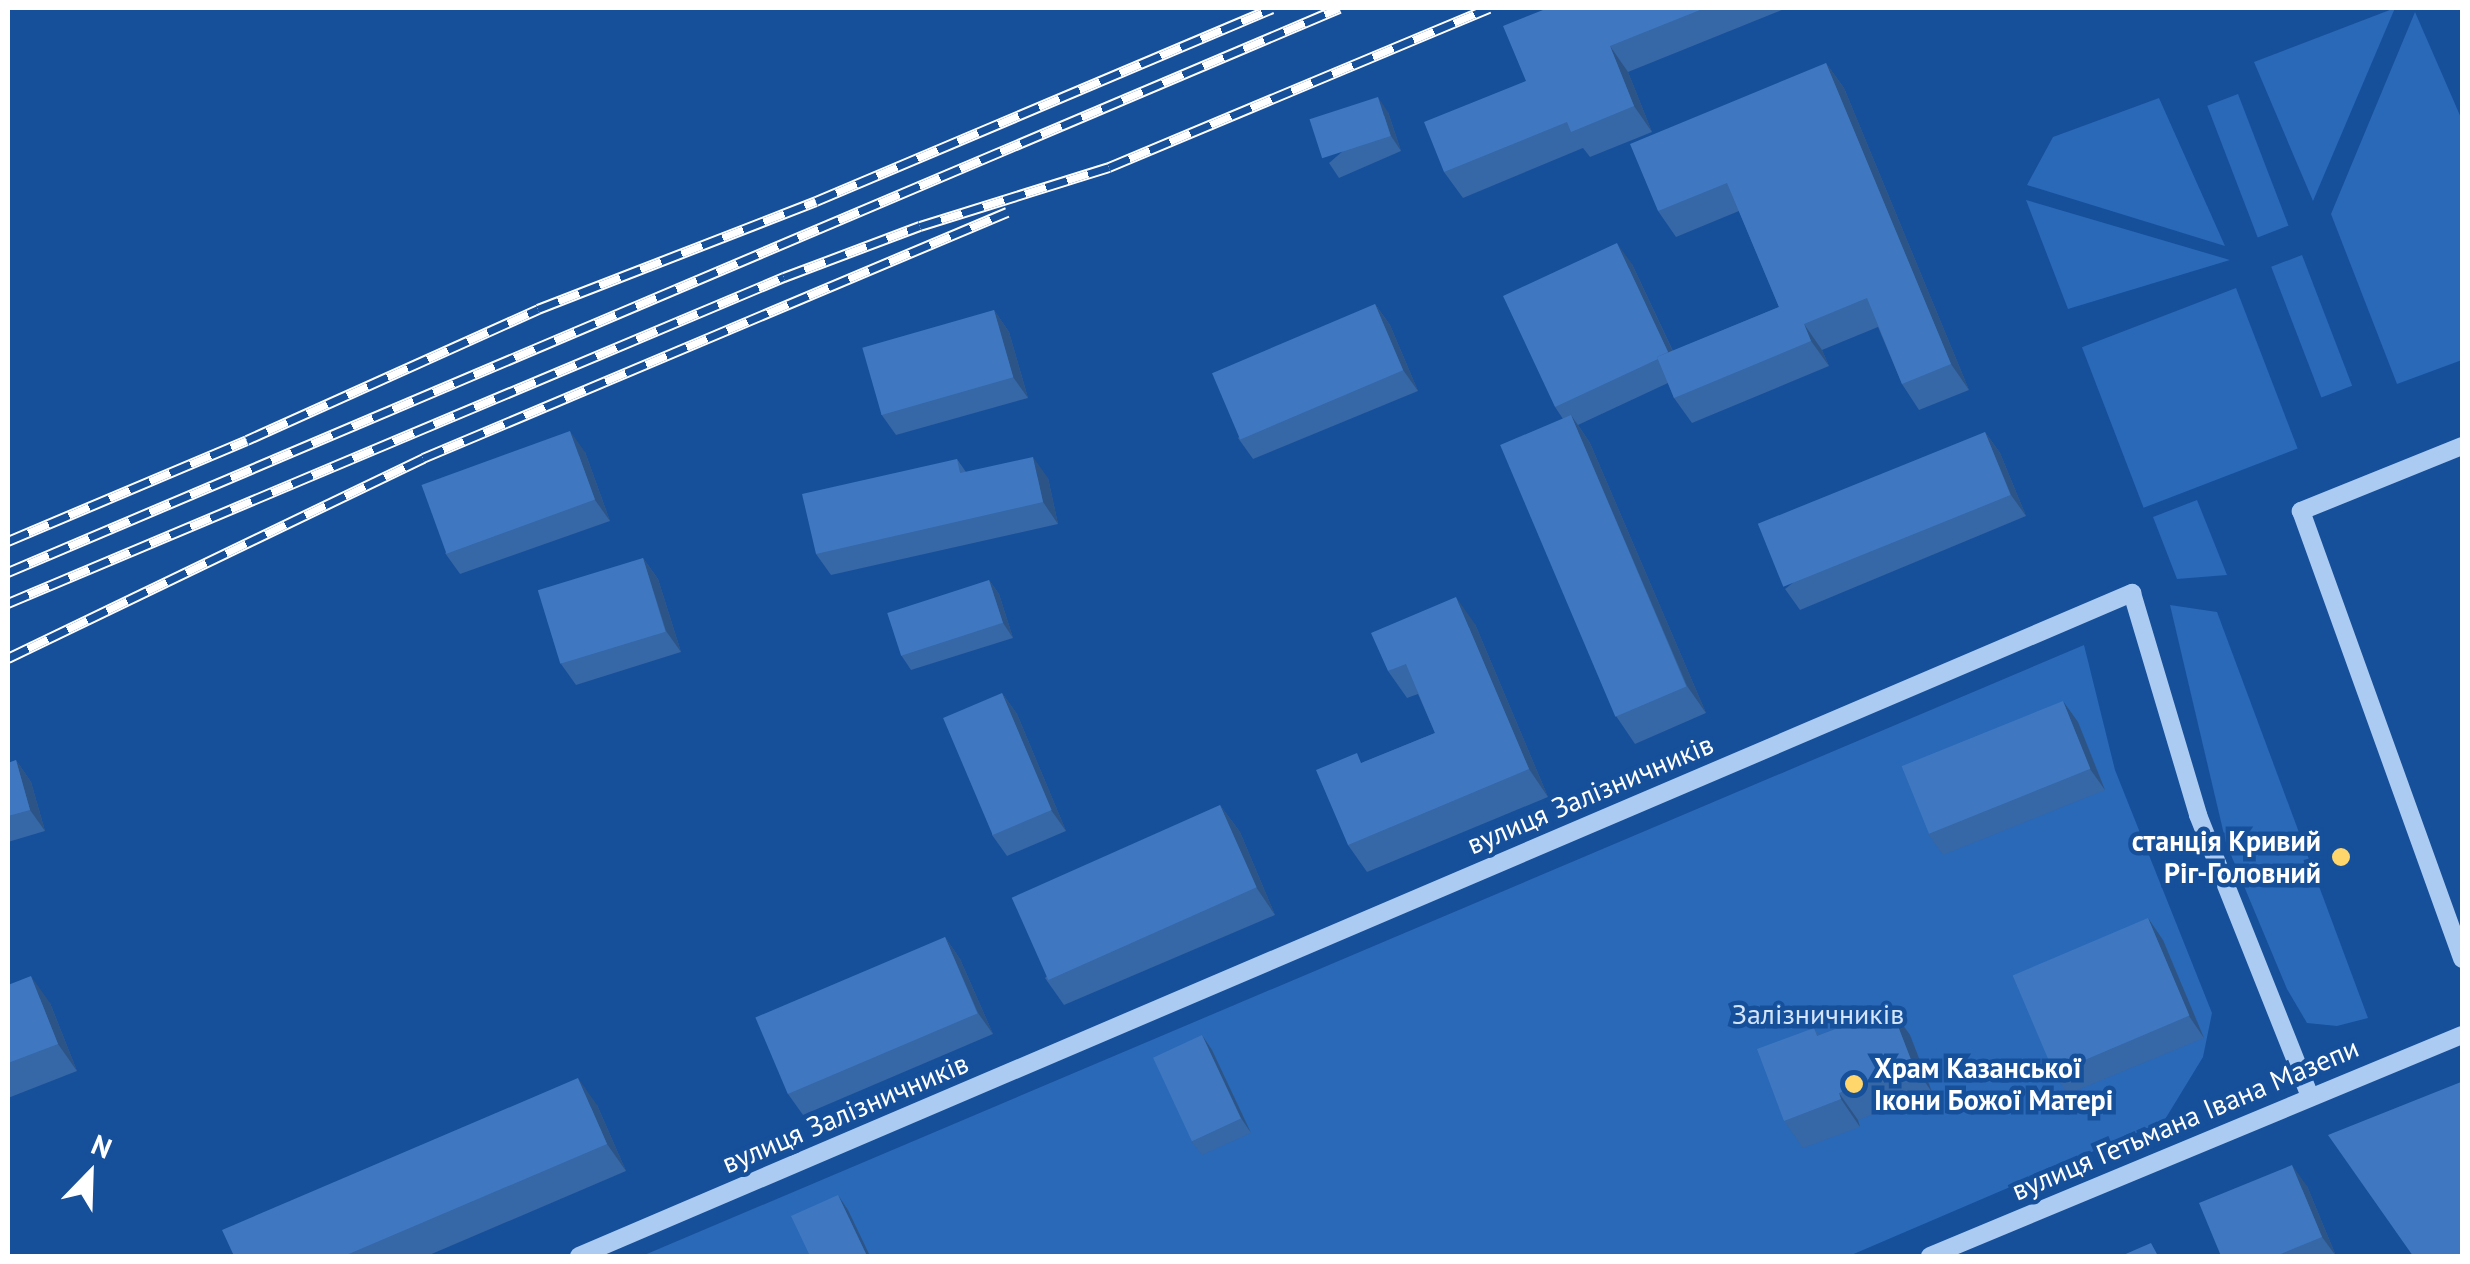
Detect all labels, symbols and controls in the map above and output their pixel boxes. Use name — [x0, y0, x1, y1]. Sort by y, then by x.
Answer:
street label: вулиця Залізничників — [1462, 727, 1718, 861]
place label: станція Кривий Ріг-Головний — [2132, 824, 2321, 890]
marker: станція Кривий Ріг-Головний — [2330, 846, 2352, 868]
park label: Залізничників — [1732, 997, 1904, 1031]
street label: вулиця Гетьмана Івана Мазепи — [2006, 1031, 2364, 1207]
street label: вулиця Залізничників — [717, 1046, 973, 1180]
place label: Храм Казанської Ікони Божої Матері — [1874, 1051, 2113, 1117]
marker: Храм Казанської Ікони Божої Матері — [1843, 1073, 1865, 1095]
north arrow — [40, 1124, 140, 1224]
text: N — [86, 1125, 118, 1167]

